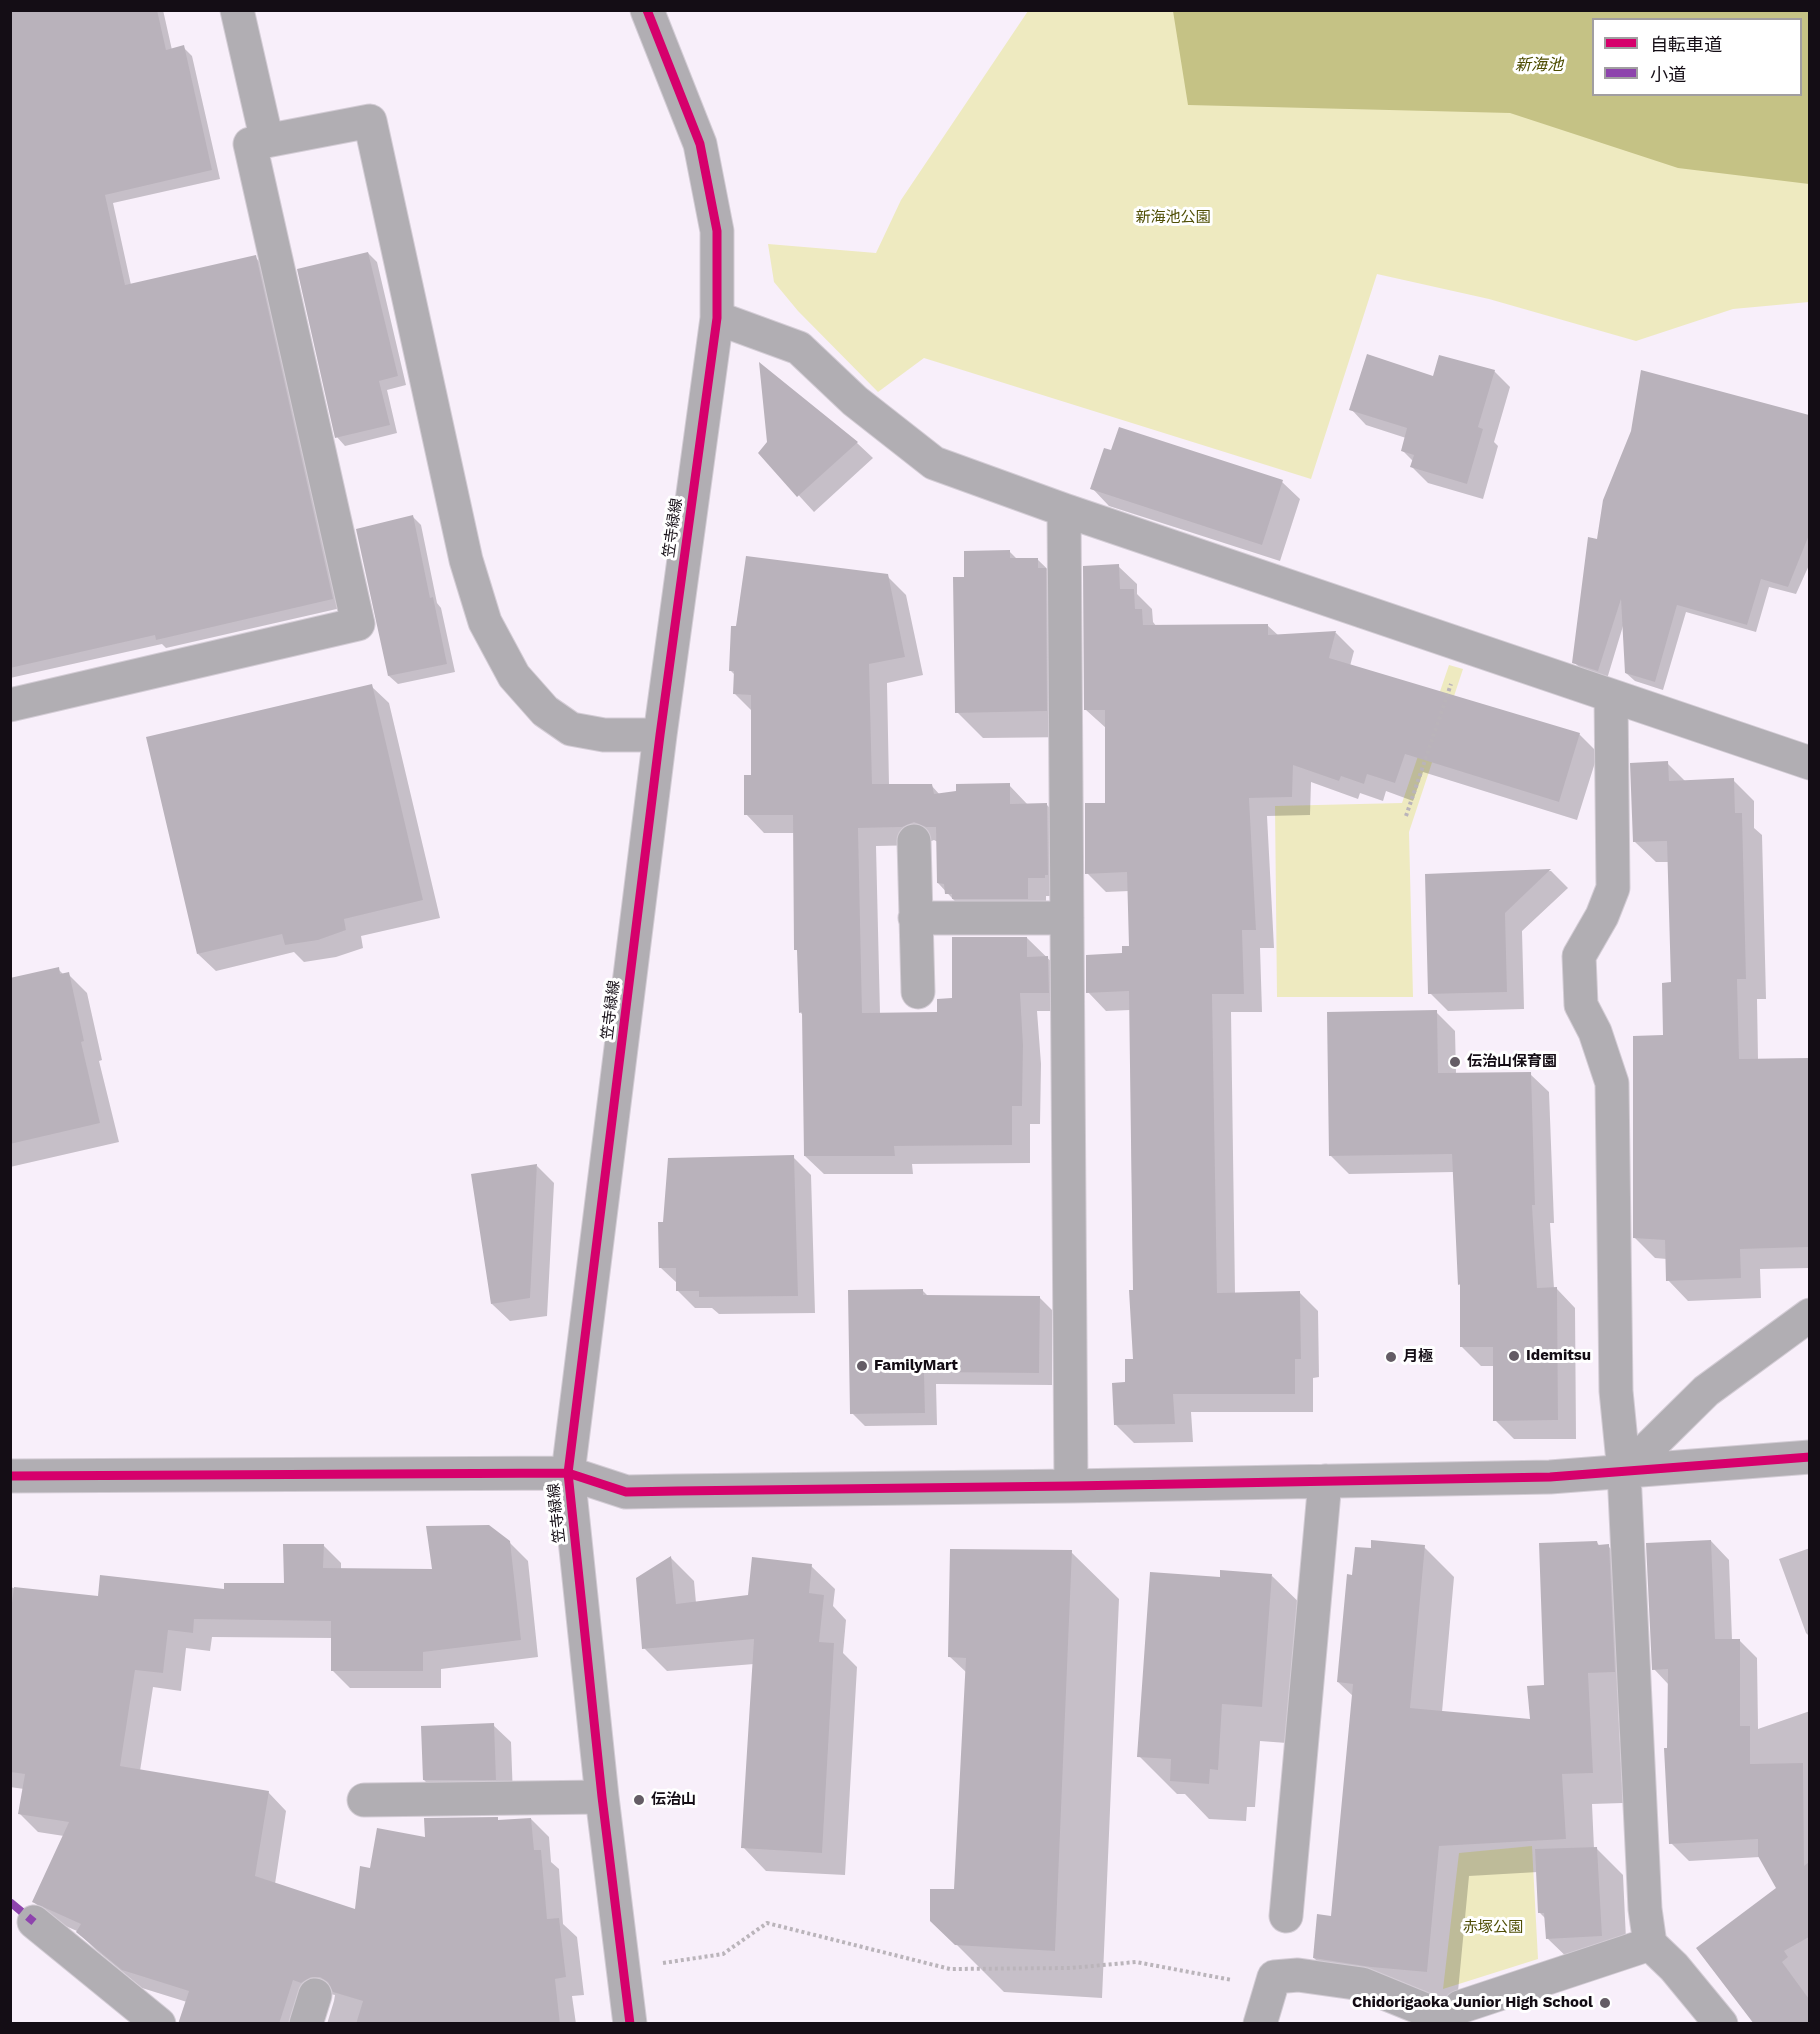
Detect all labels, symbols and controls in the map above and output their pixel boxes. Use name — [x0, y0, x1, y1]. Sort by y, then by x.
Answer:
legend — [1592, 18, 1802, 96]
text: 自転車道 — [1650, 34, 1722, 55]
water label: 新海池 — [1515, 55, 1563, 75]
text: 小道 — [1650, 64, 1686, 85]
park label: 新海池公園 — [1136, 209, 1210, 227]
street label: 笠寺緑線 — [660, 497, 686, 559]
street label: 笠寺緑線 — [598, 979, 624, 1041]
place label: 伝治山保育園 — [1467, 1053, 1557, 1071]
marker: 伝治山保育園 — [1448, 1055, 1462, 1069]
place label: Idemitsu — [1526, 1347, 1591, 1365]
place label: 月極 — [1403, 1348, 1433, 1366]
marker: Idemitsu — [1507, 1349, 1521, 1363]
marker: 月極 — [1384, 1350, 1398, 1364]
place label: FamilyMart — [874, 1357, 958, 1375]
marker: FamilyMart — [855, 1359, 869, 1373]
street label: 笠寺緑線 — [545, 1482, 569, 1544]
place label: 伝治山 — [651, 1791, 696, 1809]
marker: 伝治山 — [632, 1793, 646, 1807]
park label: 赤塚公園 — [1463, 1919, 1523, 1937]
place label: Chidorigaoka Junior High School — [1352, 1994, 1593, 2012]
marker: Chidorigaoka Junior High School — [1598, 1996, 1612, 2010]

